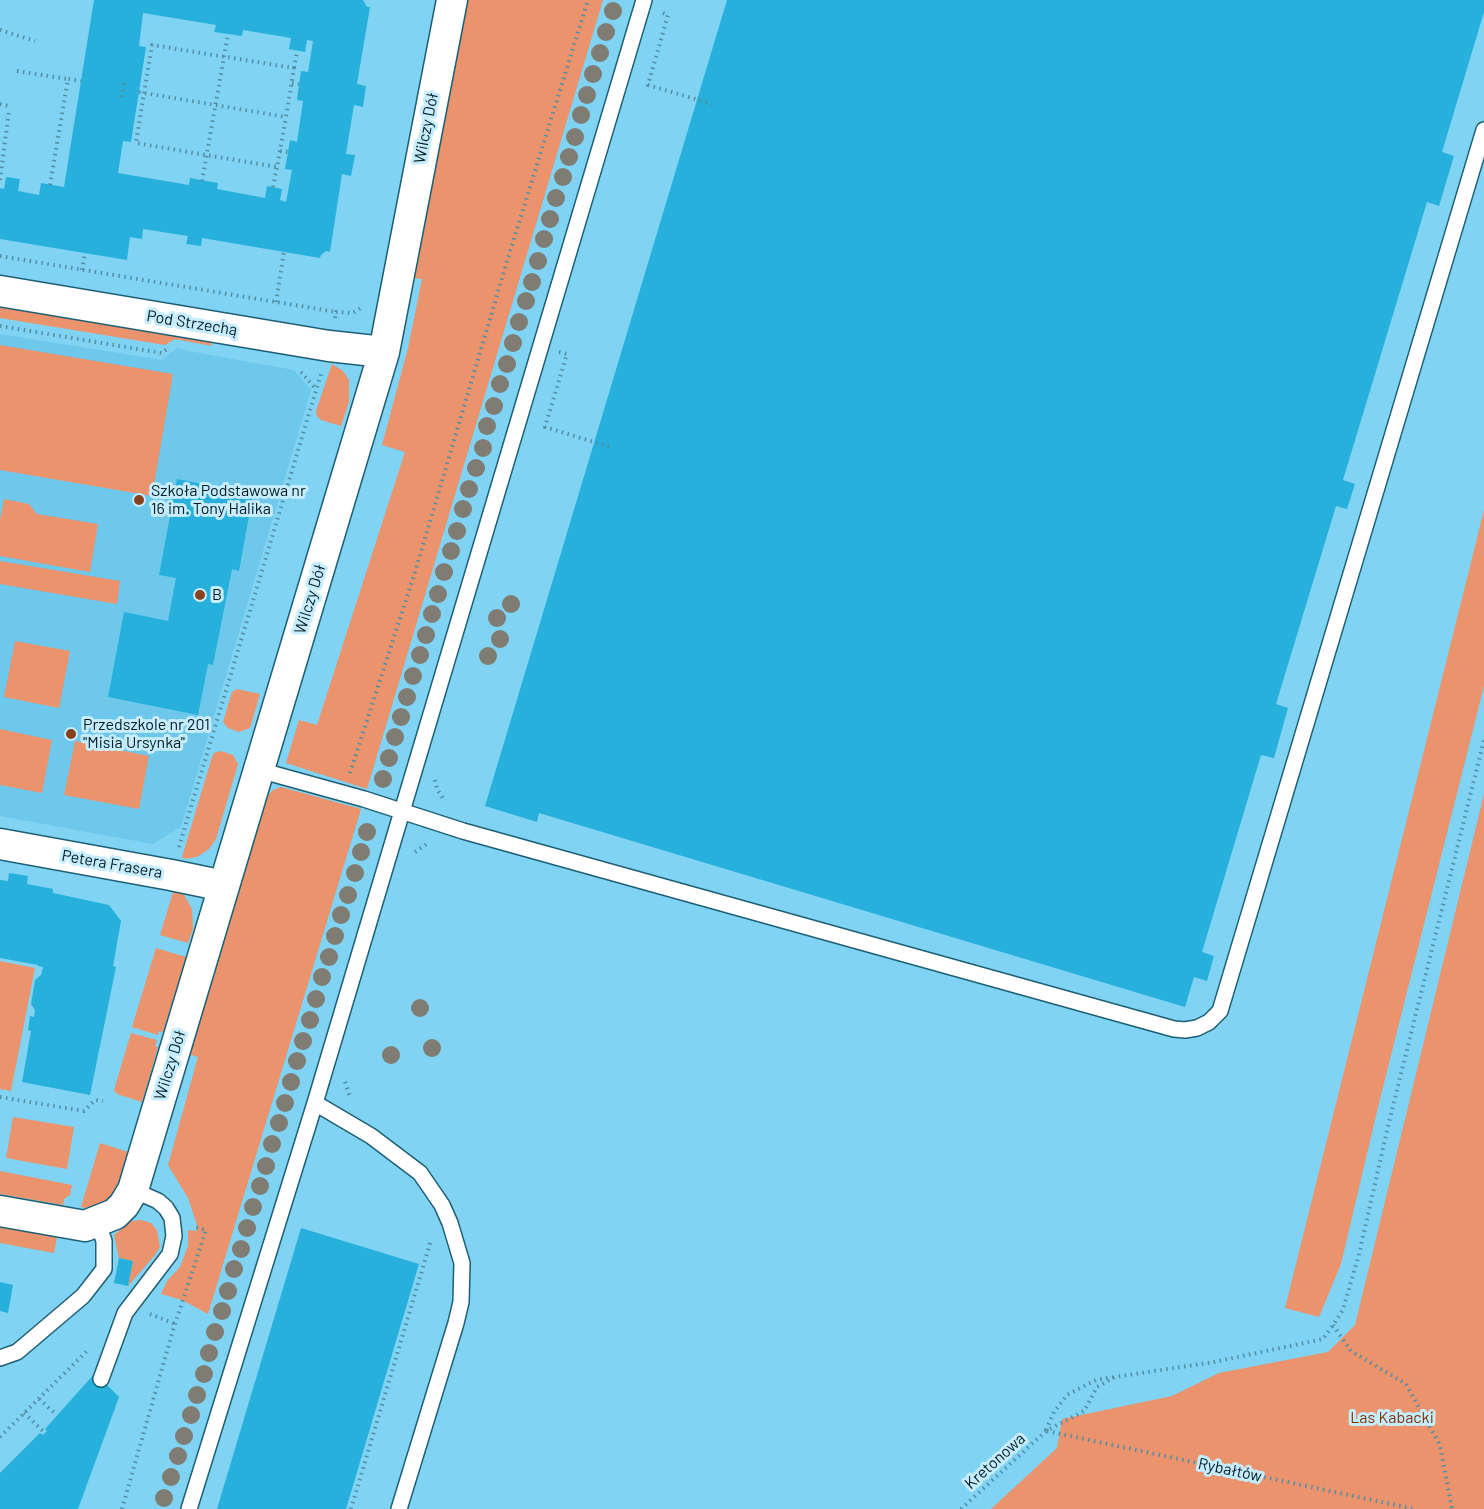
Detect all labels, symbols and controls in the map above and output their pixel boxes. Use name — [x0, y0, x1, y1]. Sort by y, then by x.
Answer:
street label: Wilczy Dół — [410, 91, 442, 165]
street label: Pod Strzechą — [145, 306, 239, 340]
place label: Szkoła Podstawowa nr 16 im. Tony Halika — [151, 481, 306, 519]
marker: Szkoła Podstawowa nr 16 im. Tony Halika — [132, 493, 146, 507]
street label: Wilczy Dół — [290, 562, 330, 636]
place label: B — [212, 585, 222, 605]
marker: B — [193, 588, 207, 602]
place label: Przedszkole nr 201 "Misia Ursynka" — [83, 715, 210, 753]
marker: Przedszkole nr 201 "Misia Ursynka" — [64, 727, 78, 741]
street label: Petera Frasera — [60, 846, 164, 882]
street label: Wilczy Dół — [150, 1028, 190, 1102]
park label: Las Kabacki — [1350, 1408, 1434, 1428]
street label: Kretonowa — [961, 1429, 1029, 1493]
street label: Rybałtów — [1196, 1454, 1264, 1486]

